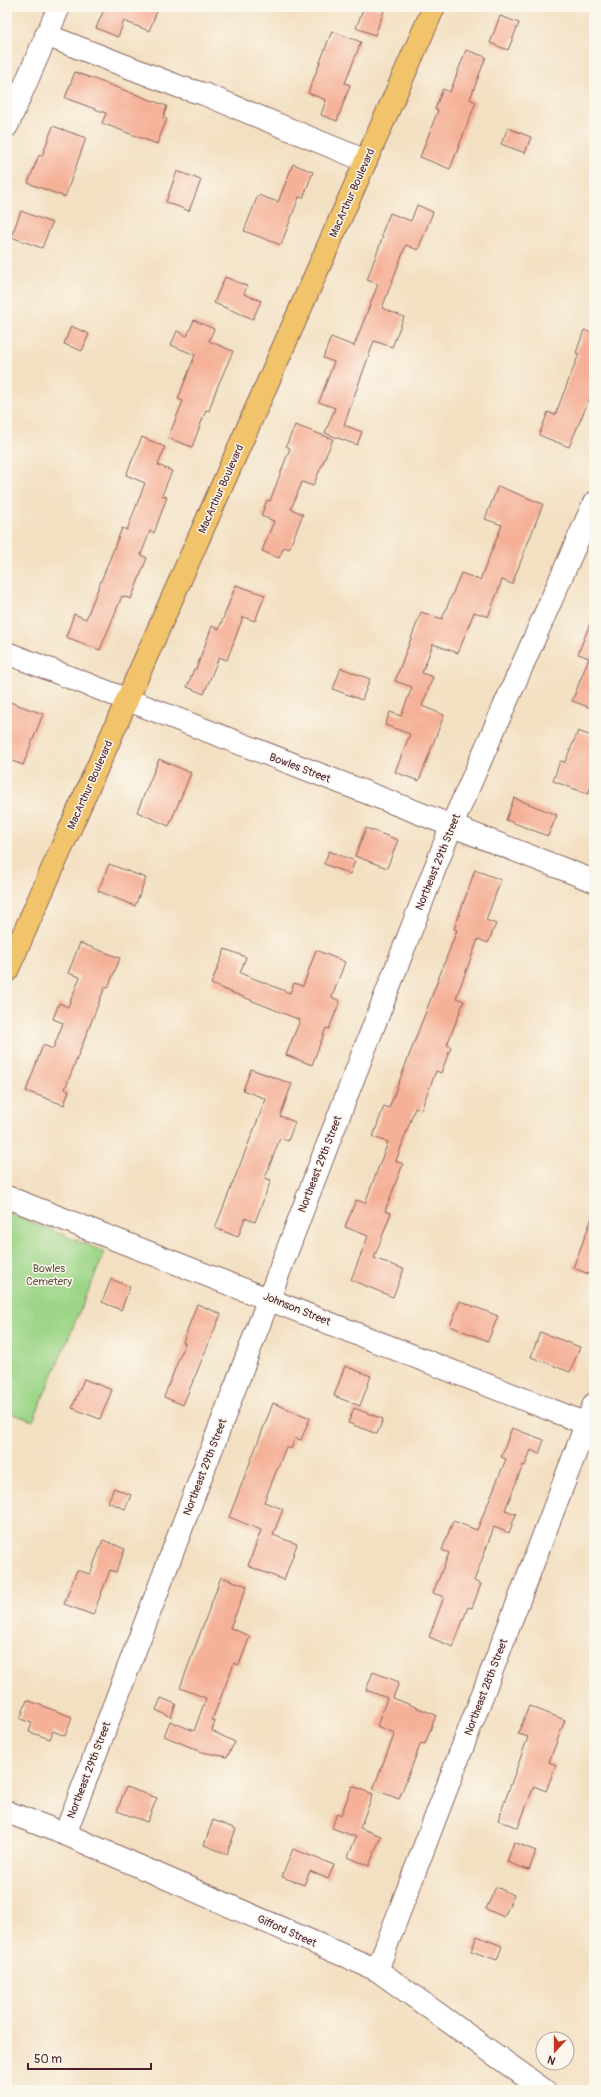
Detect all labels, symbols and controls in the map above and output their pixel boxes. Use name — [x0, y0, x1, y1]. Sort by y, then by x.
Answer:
street label: MacArthur Boulevard — [327, 147, 377, 239]
street label: MacArthur Boulevard — [196, 443, 246, 535]
street label: MacArthur Boulevard — [65, 739, 115, 831]
street label: Bowles Street — [268, 750, 333, 786]
street label: Northeast 29th Street — [413, 811, 463, 912]
street label: Northeast 29th Street — [296, 1113, 345, 1214]
park label: Bowles Cemetery — [26, 1262, 72, 1288]
street label: Johnson Street — [261, 1290, 333, 1329]
street label: Northeast 29th Street — [181, 1416, 230, 1517]
street label: Northeast 28th Street — [462, 1636, 511, 1737]
street label: Northeast 29th Street — [65, 1719, 114, 1820]
street label: Gifford Street — [255, 1912, 319, 1950]
north arrow — [535, 2031, 575, 2071]
scale bar — [28, 2045, 151, 2071]
text: 50 m — [34, 2052, 62, 2067]
text: N — [545, 2052, 557, 2067]

